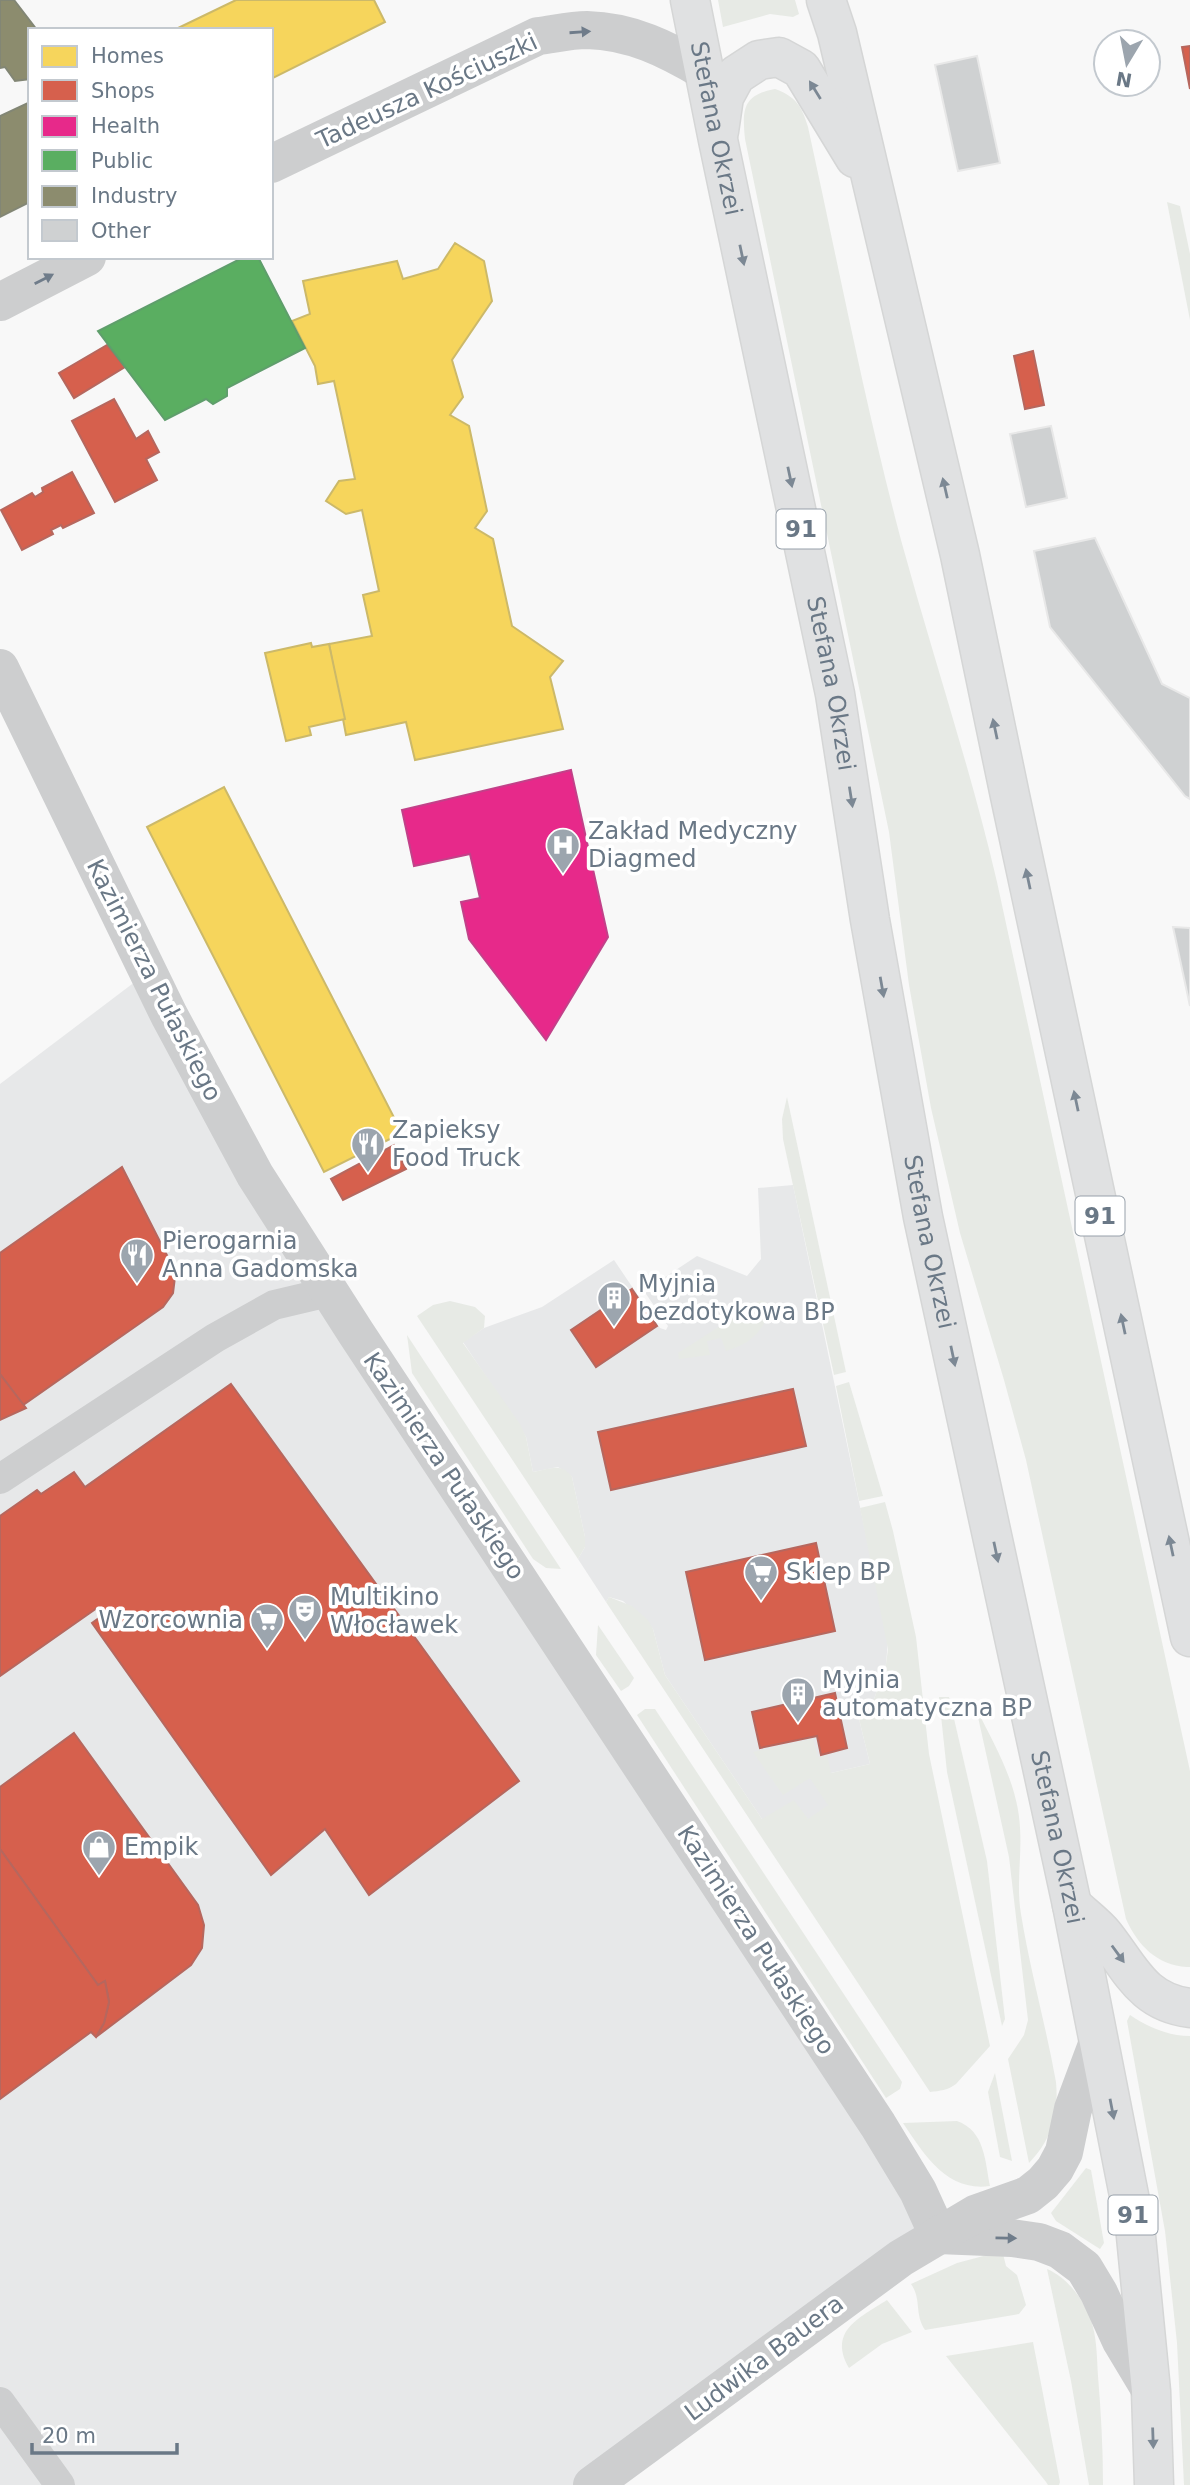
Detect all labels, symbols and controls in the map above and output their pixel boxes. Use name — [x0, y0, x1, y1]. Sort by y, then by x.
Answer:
one-way arrow — [569, 26, 591, 37]
street label: Tadeusza Kościuszki — [311, 27, 542, 155]
legend — [28, 28, 273, 259]
north arrow — [1092, 28, 1162, 98]
street label: Stefana Okrzei — [685, 39, 748, 218]
text: Homes — [91, 44, 164, 68]
text: N — [1114, 68, 1134, 92]
text: Shops — [91, 79, 155, 103]
one-way arrow — [809, 81, 822, 100]
text: Health — [91, 114, 160, 138]
text: Public — [91, 149, 153, 173]
text: Industry — [91, 184, 177, 208]
text: Other — [91, 219, 151, 243]
one-way arrow — [737, 244, 748, 266]
one-way arrow — [34, 274, 54, 286]
one-way arrow — [785, 466, 796, 488]
one-way arrow — [939, 477, 950, 499]
road number: 91 — [776, 509, 826, 548]
street label: Stefana Okrzei — [801, 594, 861, 773]
one-way arrow — [990, 718, 1001, 740]
one-way arrow — [846, 786, 857, 808]
place label: Zakład Medyczny Diagmed — [588, 817, 798, 873]
hospital icon: Zakład Medyczny Diagmed — [544, 826, 582, 875]
street label: Kazimierza Pułaskiego — [81, 854, 227, 1106]
one-way arrow — [1022, 868, 1033, 890]
one-way arrow — [877, 976, 888, 998]
one-way arrow — [1070, 1090, 1081, 1112]
place label: Zapieksy Food Truck — [392, 1116, 521, 1172]
restaurant icon: Zapieksy Food Truck — [349, 1125, 387, 1174]
street label: Stefana Okrzei — [898, 1153, 961, 1331]
road number: 91 — [1076, 1196, 1124, 1236]
place label: Pierogarnia Anna Gadomska — [162, 1227, 358, 1283]
restaurant icon: Pierogarnia Anna Gadomska — [118, 1236, 156, 1285]
place label: Myjnia bezdotykowa BP — [638, 1270, 835, 1326]
building icon: Myjnia bezdotykowa BP — [595, 1279, 633, 1328]
one-way arrow — [1118, 1313, 1129, 1335]
one-way arrow — [948, 1345, 959, 1367]
street label: Kazimierza Pułaskiego — [358, 1347, 530, 1585]
one-way arrow — [1165, 1535, 1176, 1557]
one-way arrow — [991, 1541, 1002, 1563]
supermarket icon: Sklep BP — [742, 1553, 780, 1602]
place label: Sklep BP — [786, 1558, 890, 1586]
place label: Multikino Włocławek — [330, 1583, 458, 1639]
theatre icon: Multikino Włocławek — [286, 1592, 324, 1641]
supermarket icon: Wzorcownia — [248, 1601, 286, 1650]
place label: Wzorcownia — [99, 1606, 243, 1634]
place label: Myjnia automatyczna BP — [822, 1666, 1032, 1722]
building icon: Myjnia automatyczna BP — [779, 1675, 817, 1724]
street label: Stefana Okrzei — [1025, 1748, 1089, 1926]
street label: Kazimierza Pułaskiego — [671, 1820, 841, 2060]
shop icon: Empik — [80, 1828, 118, 1877]
place label: Empik — [124, 1833, 198, 1861]
one-way arrow — [1111, 1945, 1125, 1963]
one-way arrow — [1106, 2098, 1117, 2120]
road number: 91 — [1108, 2196, 1158, 2234]
one-way arrow — [995, 2233, 1017, 2244]
street label: Ludwika Bauera — [679, 2289, 849, 2427]
scale bar — [32, 2412, 177, 2456]
text: 20 m — [42, 2424, 96, 2448]
one-way arrow — [1147, 2427, 1158, 2449]

